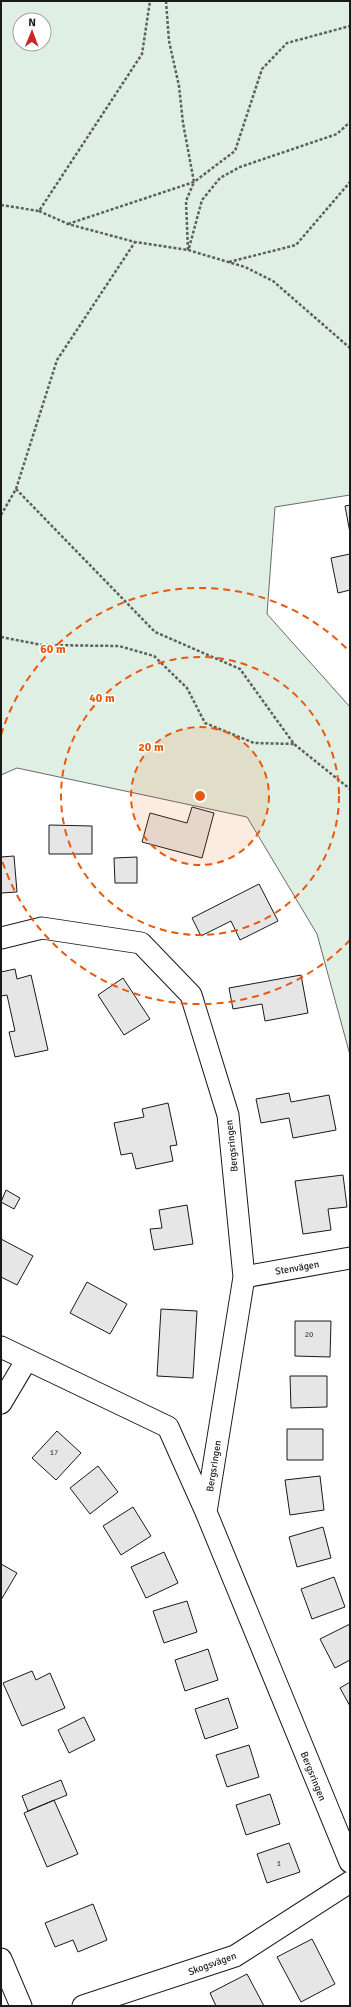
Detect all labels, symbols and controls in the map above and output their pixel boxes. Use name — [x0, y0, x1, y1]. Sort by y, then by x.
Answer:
north arrow — [12, 12, 52, 52]
text: N — [28, 16, 36, 29]
text: 60 m — [40, 642, 66, 657]
text: 40 m — [89, 691, 115, 706]
text: 20 m — [138, 740, 164, 755]
centre of rings — [193, 789, 207, 803]
street label: Bergsringen — [223, 1119, 241, 1172]
street label: Stenvägen — [274, 1258, 320, 1278]
house number: 20 — [305, 1329, 313, 1339]
street label: Bergsringen — [204, 1440, 224, 1493]
house number: 17 — [50, 1447, 58, 1457]
street label: Bergsringen — [298, 1750, 328, 1803]
house number: 1 — [277, 1858, 281, 1868]
street label: Skogsvägen — [187, 1950, 238, 1978]

